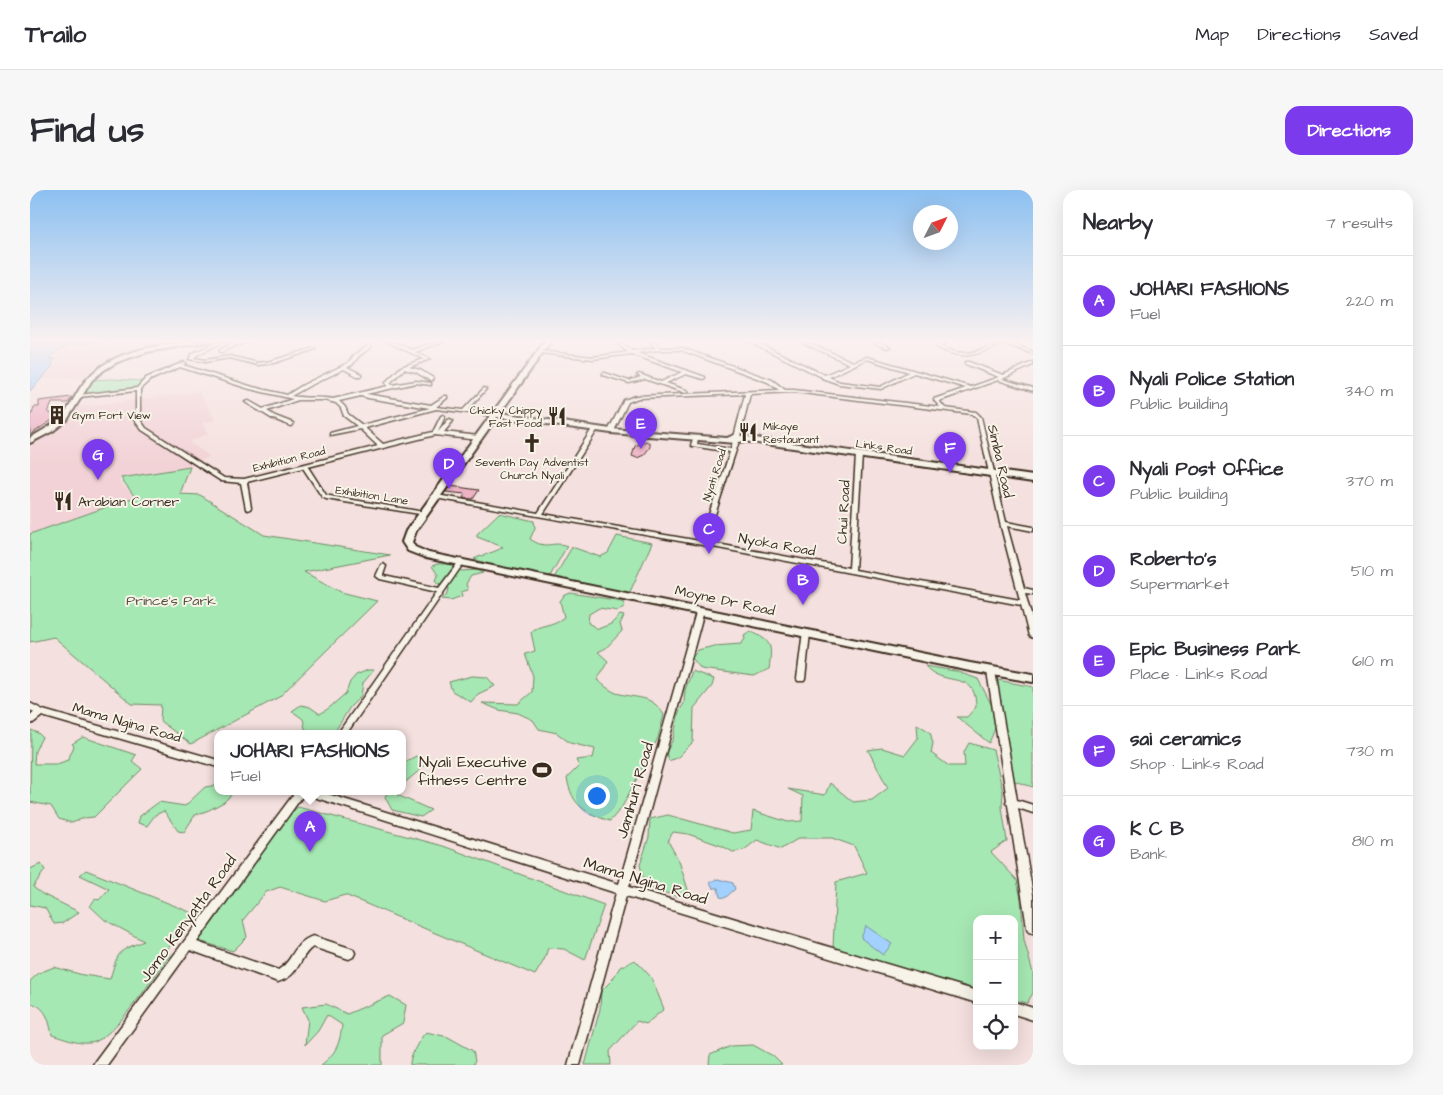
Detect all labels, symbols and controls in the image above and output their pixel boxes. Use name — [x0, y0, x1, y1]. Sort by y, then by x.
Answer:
text: Trailo — [25, 18, 86, 52]
text: Map — [1195, 22, 1229, 47]
text: Directions — [1257, 22, 1341, 47]
text: Saved — [1369, 22, 1418, 47]
text: Find us — [30, 106, 144, 155]
button: Directions — [1285, 106, 1413, 155]
north arrow — [913, 205, 958, 250]
text: Nearby — [1083, 208, 1153, 237]
text: 7 results — [1326, 212, 1393, 234]
text: JOHARI FASHIONS — [1130, 276, 1289, 303]
text: A — [1094, 290, 1104, 312]
text: 220 m — [1346, 290, 1393, 312]
text: Fuel — [1130, 303, 1160, 325]
text: Nyali Police Station — [1130, 366, 1294, 393]
text: B — [1093, 380, 1105, 402]
text: 340 m — [1345, 380, 1393, 402]
text: Public building — [1130, 393, 1228, 415]
place label: Chicky Chippy Fast Food — [470, 403, 542, 431]
building icon: Gym Fort View — [46, 404, 68, 426]
restaurant icon: Chicky Chippy Fast Food — [546, 405, 568, 427]
place label: Gym Fort View — [72, 408, 151, 424]
pin: E — [625, 408, 657, 449]
place label: Mikaye Restaurant — [763, 419, 820, 447]
restaurant icon: Mikaye Restaurant — [737, 421, 759, 443]
street label: Simba Road — [982, 423, 1018, 500]
church icon: Seventh Day Adventist Church Nyali — [521, 432, 543, 454]
pin: F — [934, 432, 966, 473]
street label: Links Road — [855, 436, 913, 459]
pin: G — [82, 439, 114, 480]
street label: Exhibition Road — [251, 443, 327, 476]
street label: Nyati Road — [699, 447, 731, 504]
pin: D — [433, 448, 465, 489]
place label: Seventh Day Adventist Church Nyali — [475, 455, 589, 484]
text: Nyali Post Office — [1130, 456, 1284, 483]
text: C — [1093, 470, 1105, 492]
text: 370 m — [1346, 470, 1393, 492]
street label: Chui Road — [832, 480, 856, 544]
street label: Exhibition Lane — [334, 482, 409, 509]
text: Public building — [1130, 483, 1228, 505]
restaurant icon: Arabian Corner — [52, 490, 74, 512]
place label: Arabian Corner — [78, 492, 180, 512]
pin: C — [693, 513, 725, 554]
street label: Nyoka Road — [737, 528, 817, 562]
text: Roberto's — [1130, 546, 1217, 573]
text: D — [1094, 560, 1104, 582]
text: 510 m — [1351, 560, 1393, 582]
pin: B — [787, 564, 819, 605]
text: Supermarket — [1130, 573, 1229, 595]
street label: Moyne Dr Road — [673, 581, 777, 621]
park label: Prince's Park — [126, 591, 216, 611]
text: Epic Business Park — [1130, 636, 1300, 663]
text: E — [1094, 650, 1104, 672]
text: 610 m — [1352, 650, 1393, 672]
text: Place · Links Road — [1130, 663, 1267, 685]
street label: Mama Ngina Road — [70, 698, 183, 748]
text: sai ceramics — [1130, 726, 1241, 753]
popup — [214, 730, 406, 795]
text: JOHARI FASHIONS — [230, 738, 390, 765]
street label: Jamhuri Road — [611, 739, 659, 841]
text: F — [1093, 740, 1105, 762]
text: 730 m — [1346, 740, 1393, 762]
place label: Nyali Executive fitness Centre — [418, 751, 527, 791]
text: Shop · Links Road — [1130, 753, 1264, 775]
sports icon: Nyali Executive fitness Centre — [531, 759, 553, 781]
text: Fuel — [230, 765, 261, 787]
your location — [584, 783, 610, 809]
pin: A — [294, 811, 326, 852]
text: K C B — [1130, 816, 1184, 843]
text: G — [1093, 830, 1105, 852]
text: 810 m — [1352, 830, 1393, 852]
text: Bank — [1130, 843, 1167, 865]
street label: Jomo Kenyatta Road — [134, 850, 242, 987]
street label: Mama Ngina Road — [581, 852, 710, 911]
map controls — [973, 915, 1018, 1050]
button: + — [973, 915, 1018, 960]
button: − — [973, 960, 1018, 1005]
button: locate — [973, 1005, 1018, 1050]

